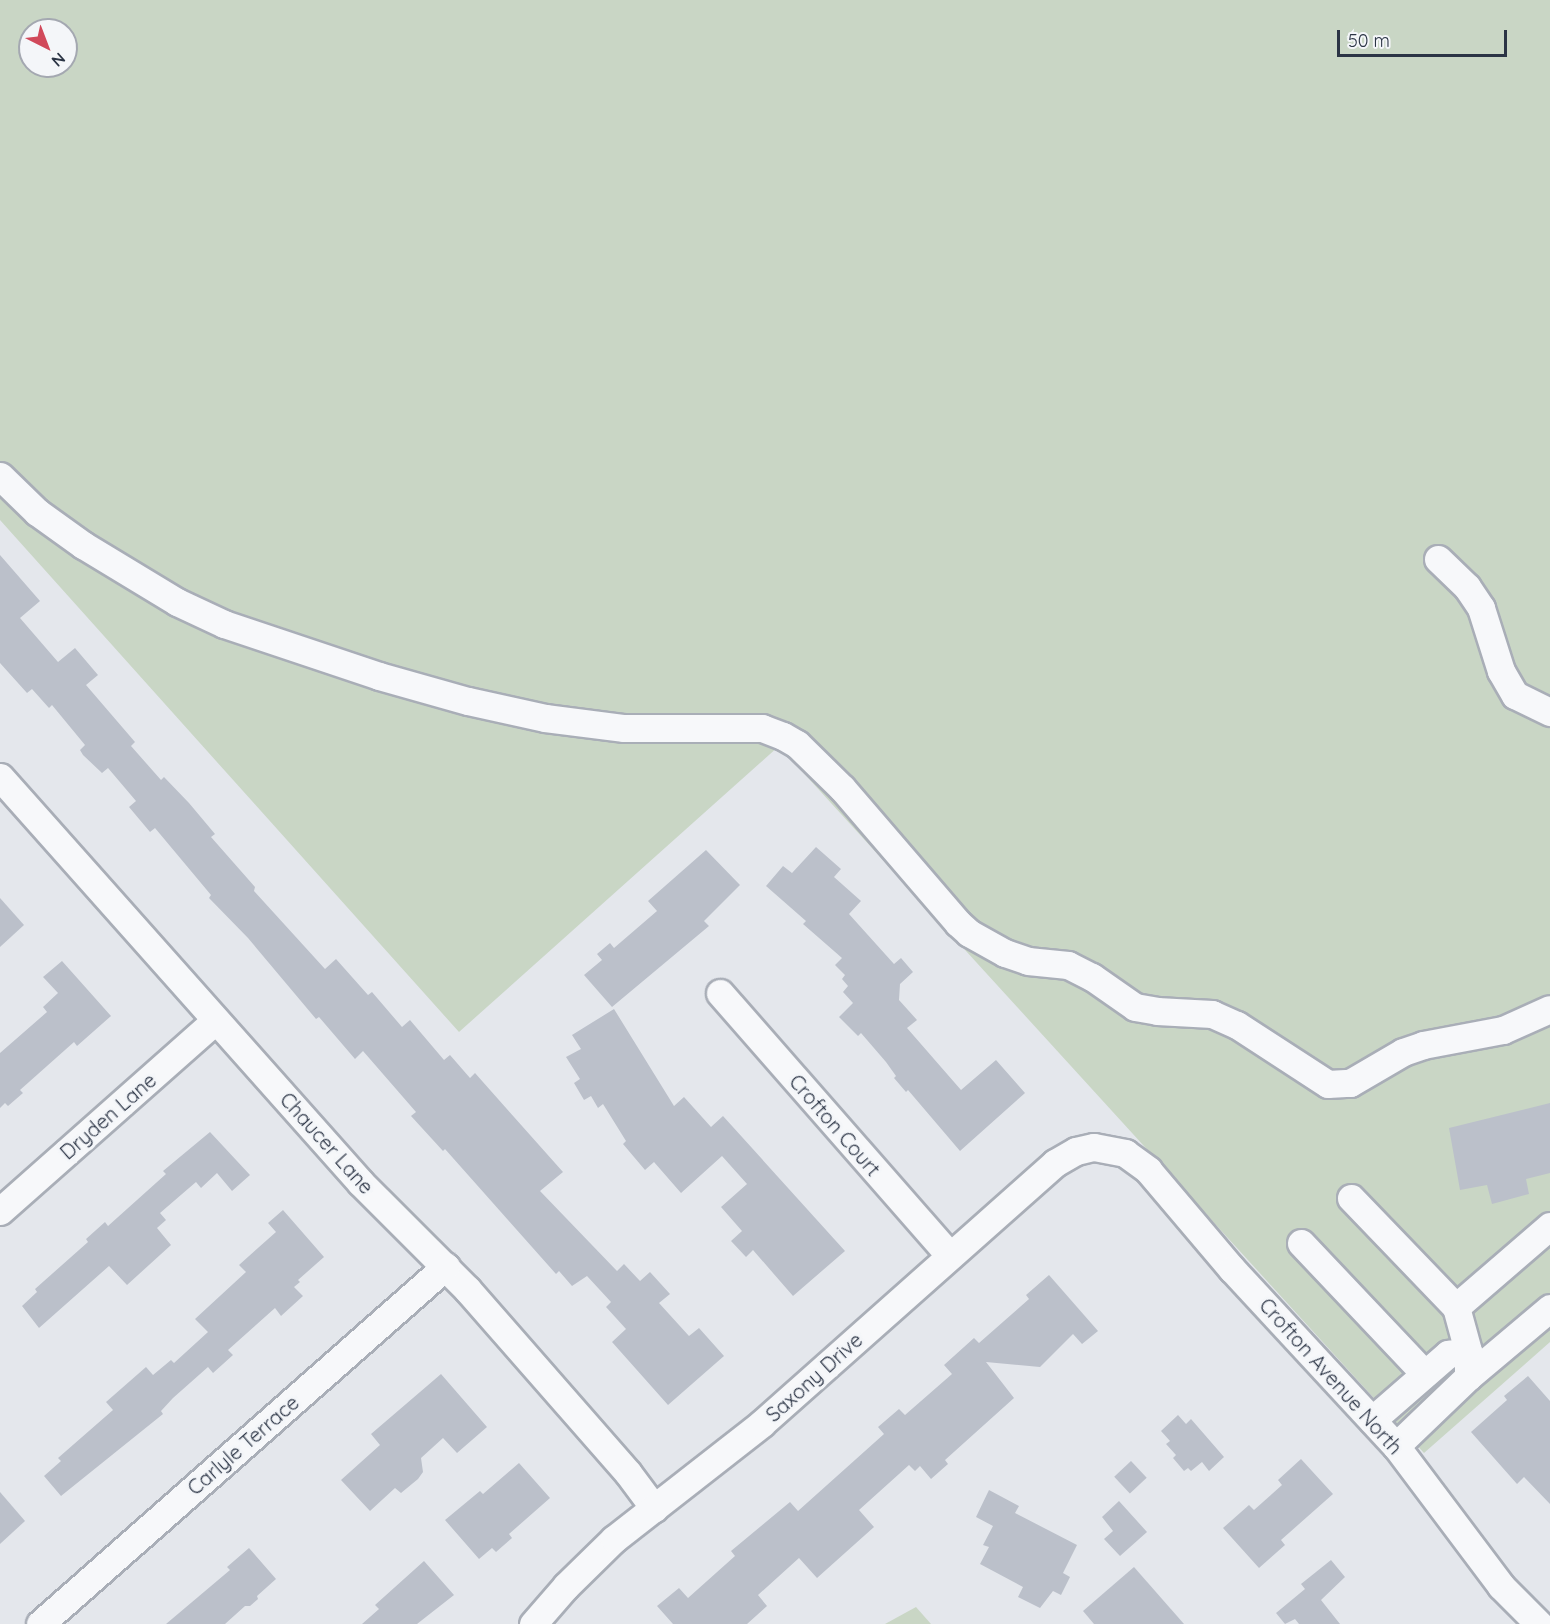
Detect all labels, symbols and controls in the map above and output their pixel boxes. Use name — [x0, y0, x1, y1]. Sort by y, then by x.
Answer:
north arrow — [18, 18, 78, 78]
scale bar — [1340, 18, 1510, 56]
text: 50 m — [1348, 29, 1390, 52]
text: N — [48, 49, 70, 71]
street label: Dryden Lane — [55, 1068, 161, 1164]
street label: Crofton Court — [784, 1069, 886, 1181]
street label: Chaucer Lane — [275, 1087, 379, 1199]
street label: Crofton Avenue North — [1255, 1293, 1407, 1459]
street label: Saxony Drive — [761, 1327, 867, 1427]
street label: Carlyle Terrace — [182, 1390, 304, 1500]

